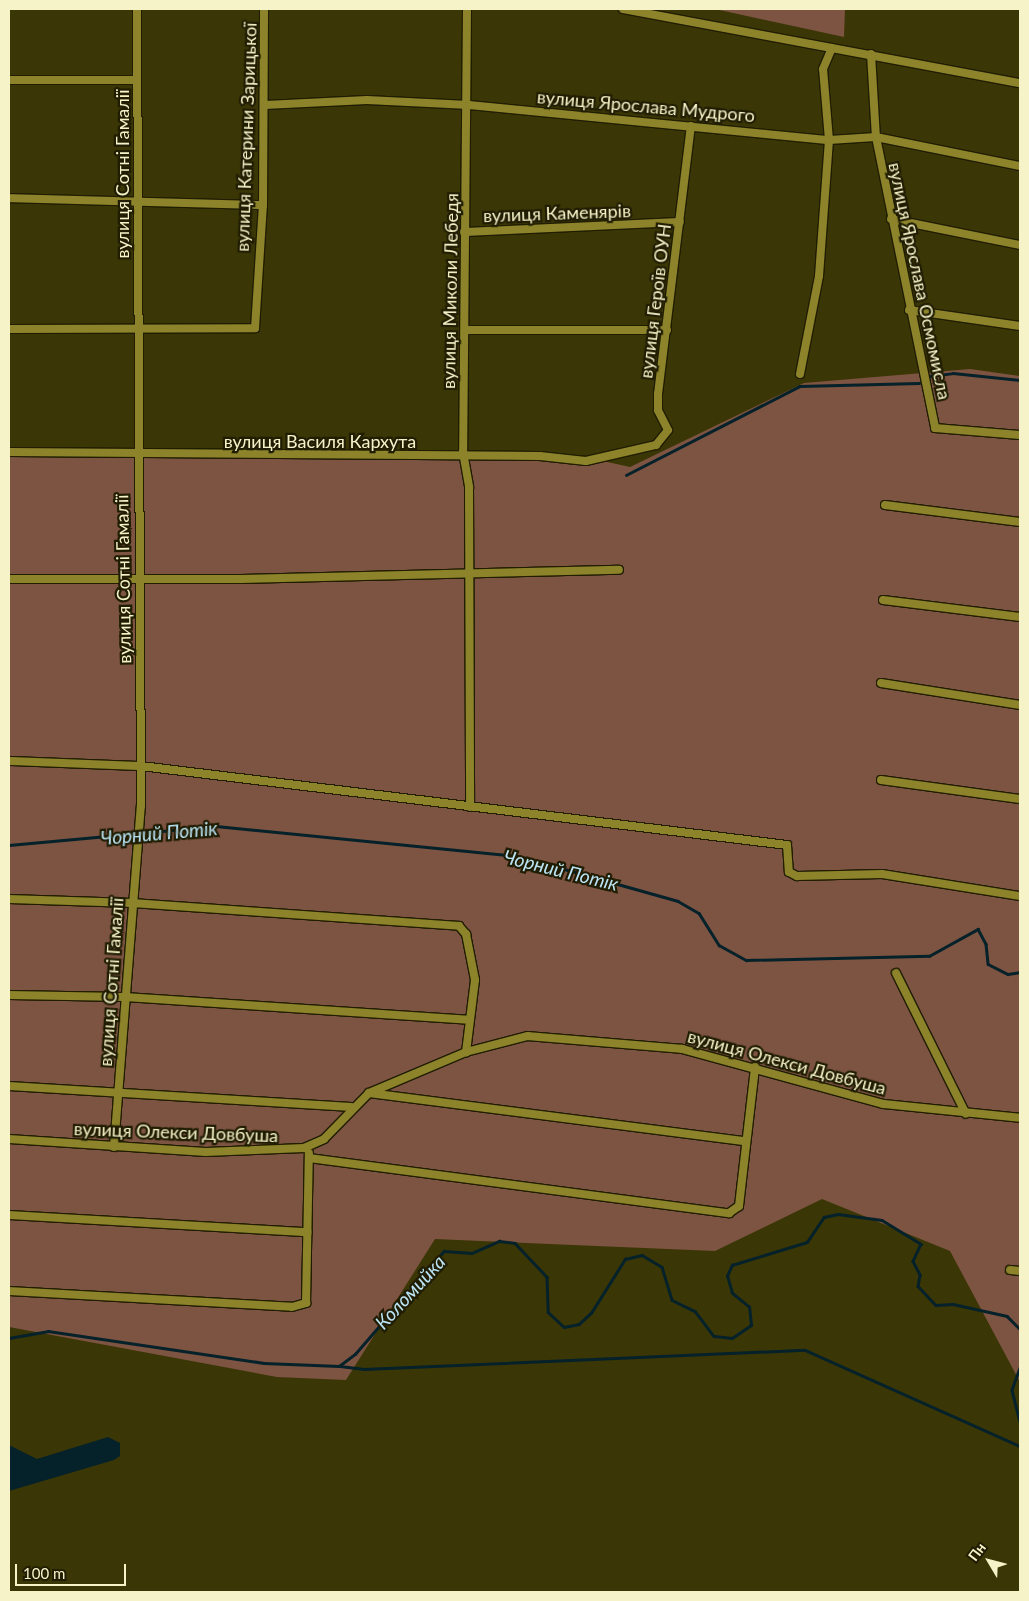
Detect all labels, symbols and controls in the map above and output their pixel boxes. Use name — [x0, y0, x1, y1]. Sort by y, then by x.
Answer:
street label: вулиця Катерини Зарицької — [231, 22, 261, 252]
street label: вулиця Ярослава Мудрого — [536, 86, 756, 126]
street label: вулиця Сотні Гамалії — [111, 89, 133, 259]
street label: вулиця Ярослава Осмомисла — [884, 160, 956, 402]
street label: вулиця Миколи Лебедя — [437, 193, 463, 389]
street label: вулиця Каменярів — [483, 200, 631, 226]
street label: вулиця Героїв ОУН — [635, 222, 675, 380]
street label: вулиця Василя Кархута — [224, 430, 416, 452]
street label: вулиця Сотні Гамалії — [111, 494, 135, 664]
water label: Чорний Потік — [100, 817, 218, 849]
water label: Чорний Потік — [501, 845, 621, 895]
street label: вулиця Сотні Гамалії — [94, 897, 128, 1067]
street label: вулиця Олекси Довбуша — [685, 1025, 889, 1099]
street label: вулиця Олекси Довбуша — [73, 1118, 279, 1146]
water label: Коломийка — [370, 1250, 450, 1334]
north arrow — [964, 1536, 1014, 1586]
text: Пн — [964, 1539, 989, 1564]
scale bar — [18, 1554, 129, 1586]
text: 100 m — [23, 1564, 65, 1582]

